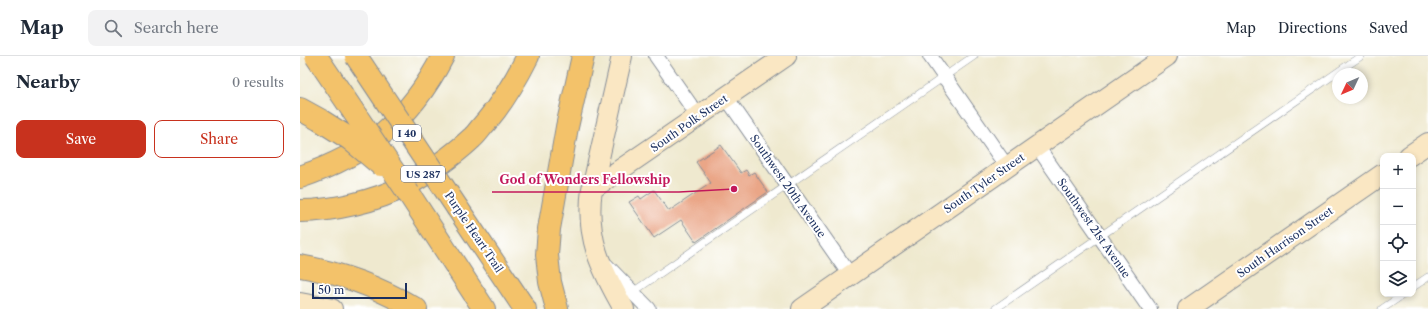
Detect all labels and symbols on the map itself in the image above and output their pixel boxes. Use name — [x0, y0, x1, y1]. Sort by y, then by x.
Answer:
north arrow — [1332, 68, 1368, 104]
street label: South Polk Street — [648, 91, 730, 155]
road number: I 40 — [393, 125, 421, 141]
street label: Southwest 20th Avenue — [747, 132, 829, 240]
street label: South Tyler Street — [941, 150, 1027, 216]
road number: US 287 — [401, 166, 445, 182]
callout: God of Wonders Fellowship — [492, 168, 679, 192]
text: God of Wonders Fellowship — [500, 172, 670, 187]
street label: Southwest 21st Avenue — [1054, 176, 1134, 280]
street label: Purple Heart Trail — [442, 189, 507, 276]
street label: South Harrison Street — [1234, 203, 1336, 280]
scale bar — [312, 281, 407, 300]

